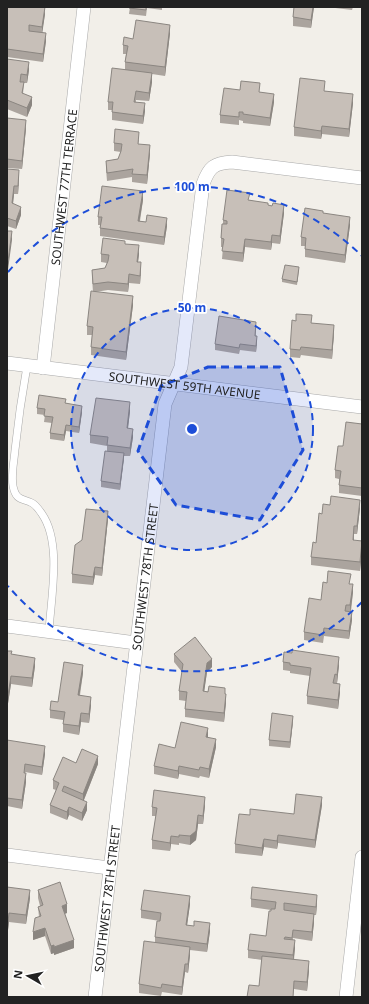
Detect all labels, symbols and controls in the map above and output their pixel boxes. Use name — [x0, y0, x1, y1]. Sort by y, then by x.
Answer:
street label: SOUTHWEST 77TH TERRACE — [46, 108, 81, 266]
text: 100 m — [174, 178, 210, 195]
text: 50 m — [178, 299, 206, 316]
street label: SOUTHWEST 59TH AVENUE — [108, 367, 261, 403]
centre of rings — [185, 422, 199, 436]
street label: SOUTHWEST 78TH STREET — [127, 502, 162, 651]
street label: SOUTHWEST 78TH STREET — [89, 824, 124, 973]
north arrow — [8, 956, 48, 996]
text: N — [10, 969, 26, 980]

